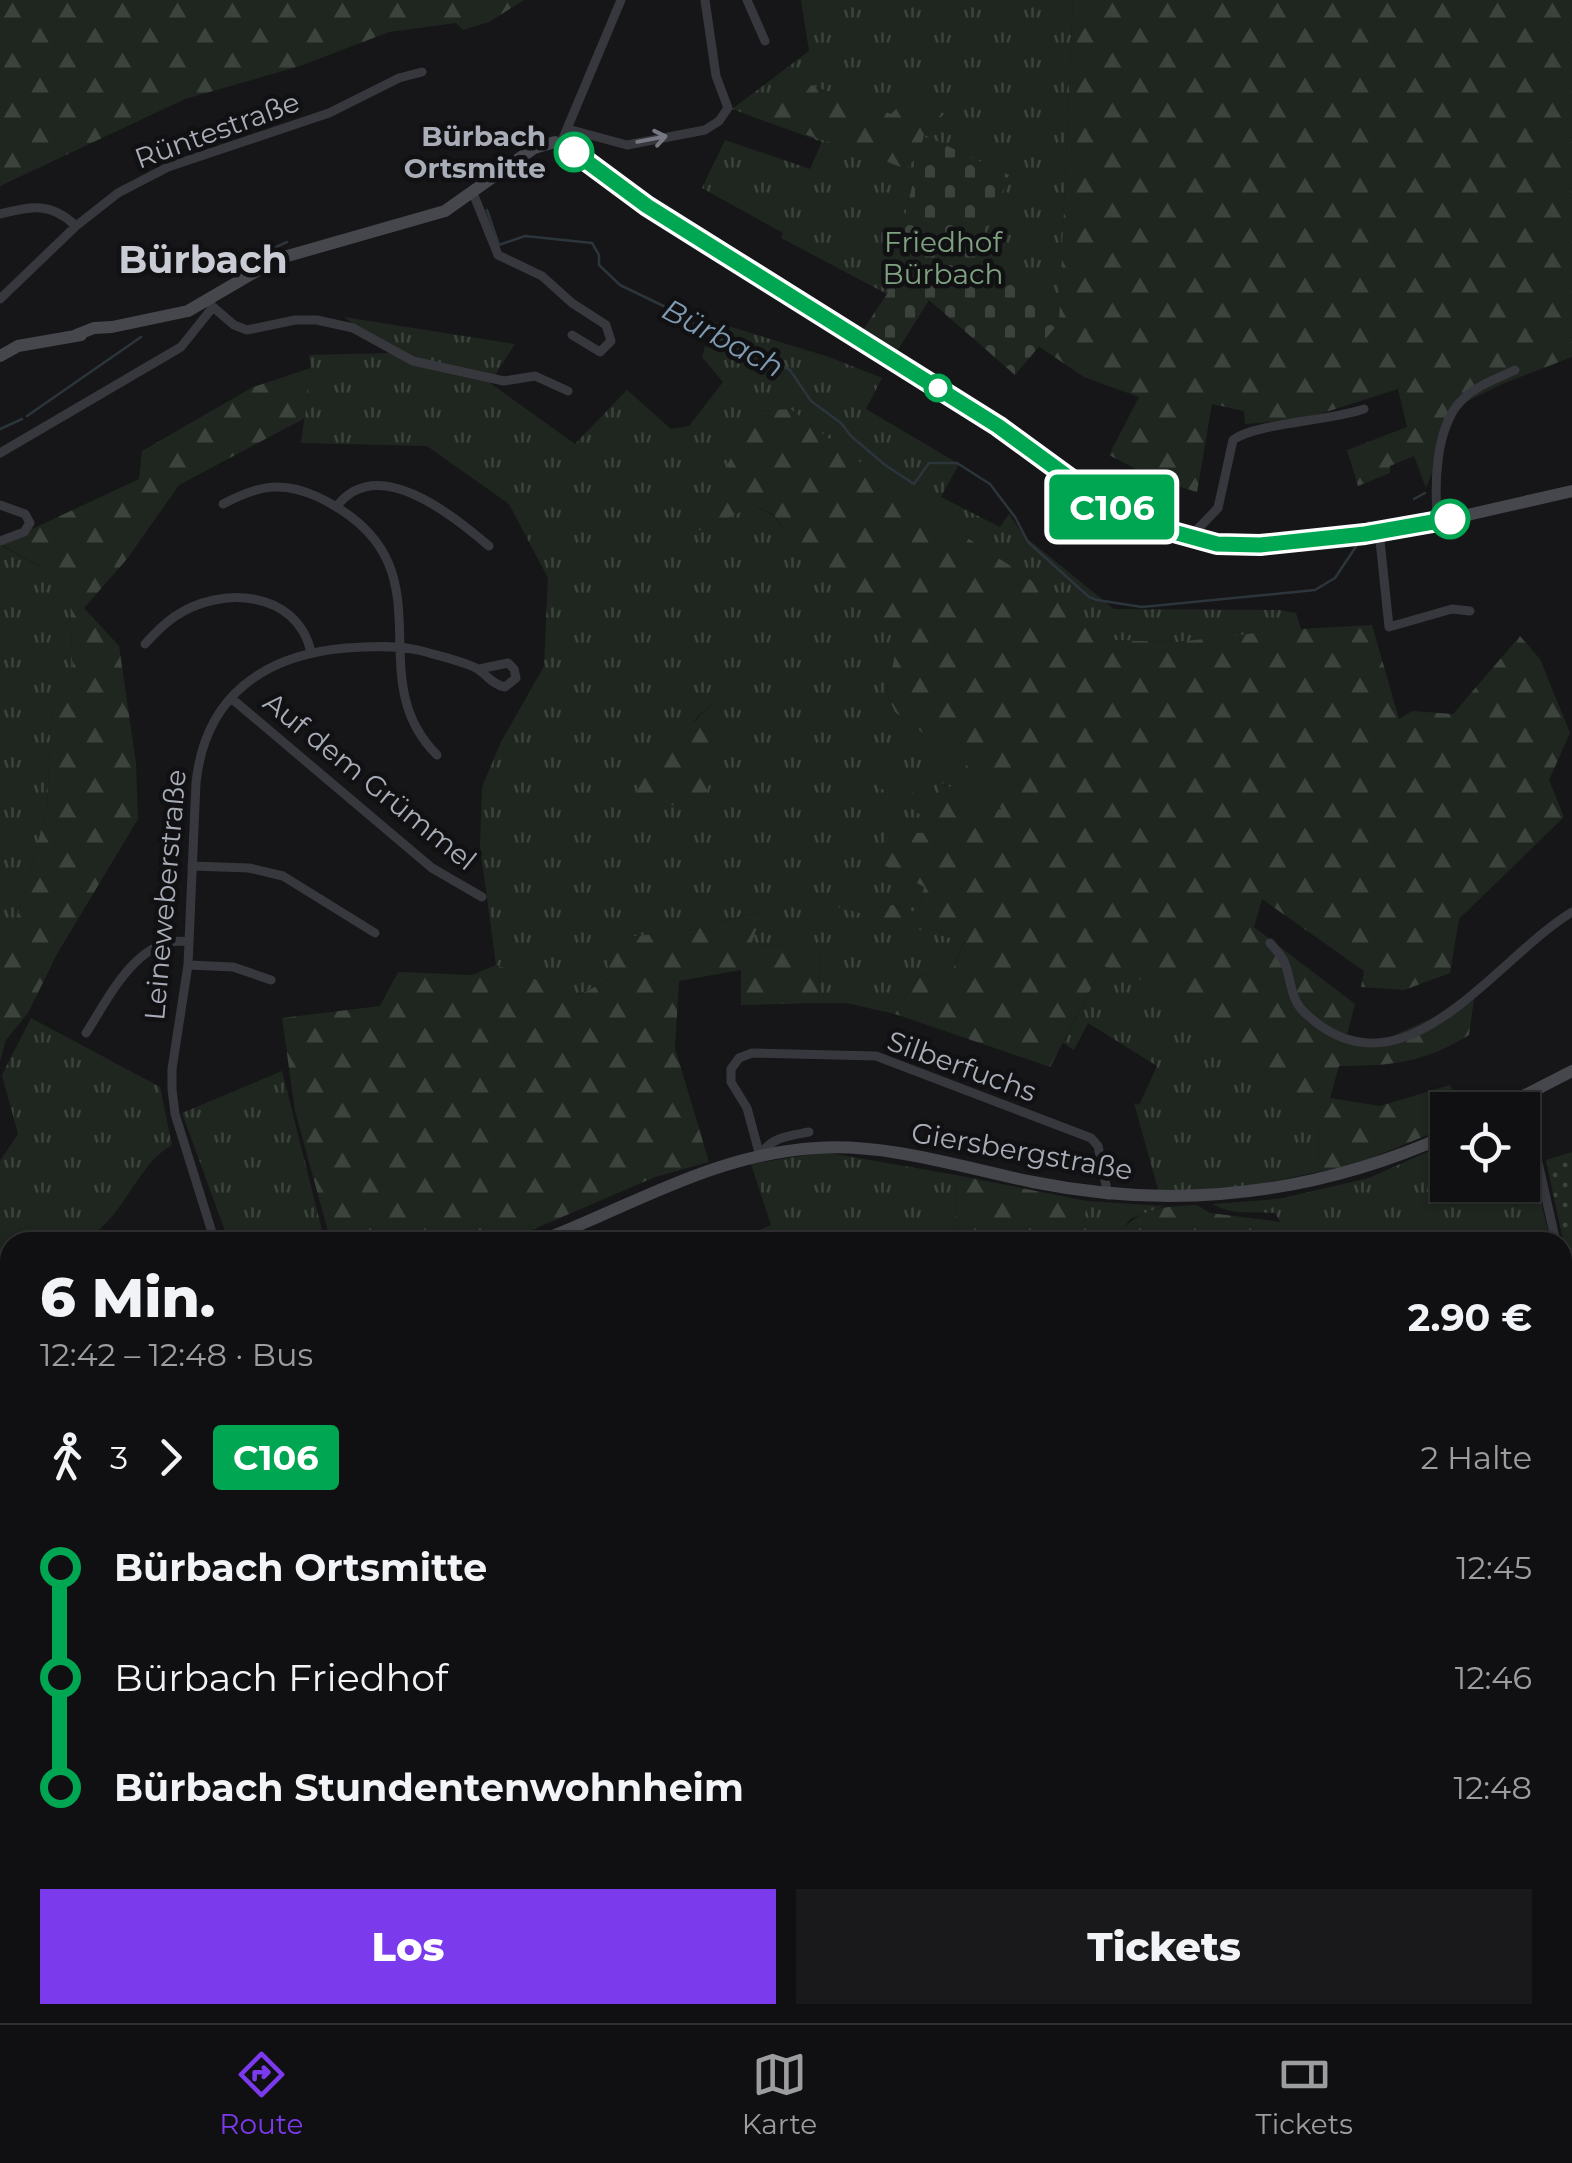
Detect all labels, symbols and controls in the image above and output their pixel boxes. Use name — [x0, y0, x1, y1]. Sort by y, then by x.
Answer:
street label: Rüntestraße — [130, 84, 304, 176]
place label: Bürbach Ortsmitte — [404, 119, 546, 185]
one-way arrow — [635, 129, 667, 148]
marker: Bürbach Ortsmitte — [555, 133, 593, 171]
park label: Friedhof Bürbach — [883, 225, 1003, 291]
district label: Bürbach — [118, 236, 288, 283]
water label: Bürbach — [656, 291, 790, 385]
unlabelled marker — [925, 375, 951, 401]
line badge: C106 — [1042, 474, 1182, 540]
text: C106 — [1069, 486, 1155, 529]
unlabelled marker — [1431, 500, 1469, 538]
street label: Auf dem Grümmel — [257, 685, 483, 877]
street label: Leineweberstraße — [137, 768, 193, 1022]
street label: Silberfuchs — [883, 1023, 1041, 1109]
map controls — [1430, 1092, 1540, 1202]
button: locate — [1430, 1092, 1540, 1202]
street label: Giersbergstraße — [909, 1115, 1135, 1187]
text: 6 Min. — [40, 1264, 215, 1331]
text: 2.90 € — [1408, 1294, 1532, 1341]
text: 12:42 – 12:48 · Bus — [40, 1335, 313, 1374]
icon: walk — [40, 1430, 95, 1485]
icon: forward — [143, 1430, 198, 1485]
text: C106 — [233, 1436, 319, 1479]
text: 3 — [110, 1438, 128, 1477]
text: 2 Halte — [1420, 1438, 1532, 1477]
text: Bürbach Ortsmitte — [114, 1544, 487, 1591]
text: 12:45 — [1456, 1548, 1532, 1587]
text: Bürbach Friedhof — [114, 1654, 448, 1701]
text: 12:46 — [1455, 1658, 1532, 1697]
text: Bürbach Stundentenwohnheim — [114, 1764, 744, 1811]
text: 12:48 — [1454, 1768, 1532, 1807]
button: Los — [40, 1889, 776, 2004]
button: Tickets — [796, 1889, 1532, 2004]
tab: Route — [219, 2047, 304, 2141]
tab: Karte — [742, 2047, 817, 2141]
tab: Tickets — [1256, 2047, 1353, 2141]

